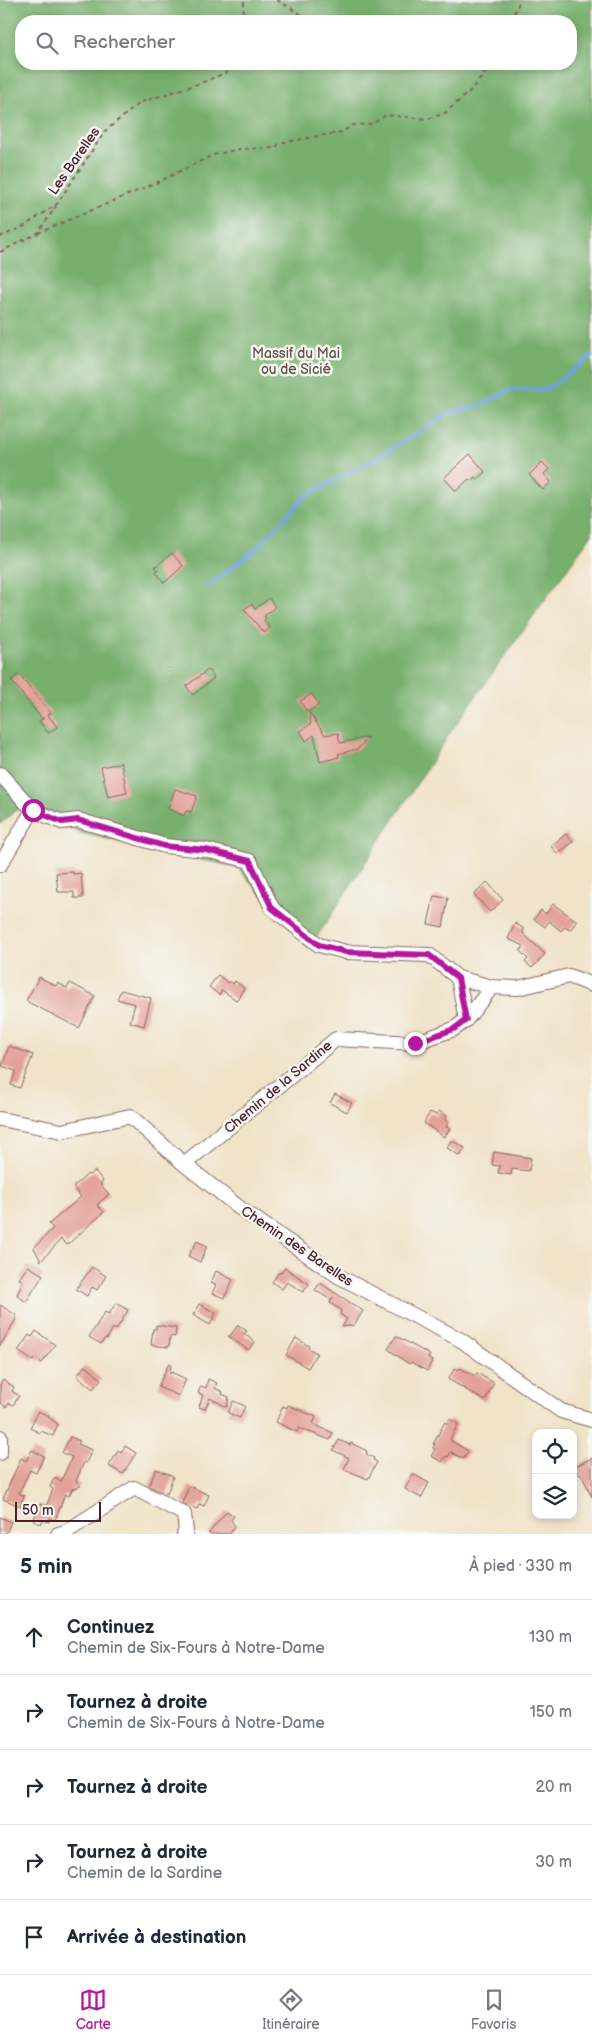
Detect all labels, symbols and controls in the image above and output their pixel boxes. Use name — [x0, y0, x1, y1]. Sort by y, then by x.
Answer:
search box — [15, 15, 577, 70]
icon: search — [33, 29, 61, 57]
text: Rechercher — [73, 31, 175, 54]
street label: Les Barelles — [44, 124, 104, 198]
park label: Massif du Mai ou de Sicié — [252, 345, 340, 378]
route start — [22, 799, 45, 822]
route end — [404, 1032, 427, 1055]
street label: Chemin de la Sardine — [221, 1037, 335, 1137]
street label: Chemin des Barelles — [238, 1202, 356, 1290]
map controls — [532, 1429, 577, 1519]
button: locate — [532, 1429, 577, 1474]
button: layers — [532, 1474, 577, 1519]
scale bar — [15, 1499, 101, 1522]
text: 50 m — [22, 1502, 54, 1519]
text: 5 min — [20, 1554, 73, 1579]
text: À pied · 330 m — [469, 1557, 572, 1576]
text: Continuez — [67, 1616, 154, 1639]
icon: ahead — [20, 1623, 48, 1651]
text: 130 m — [529, 1628, 572, 1647]
text: Chemin de Six-Fours à Notre-Dame — [67, 1639, 325, 1658]
text: Tournez à droite — [67, 1691, 208, 1714]
icon: right — [20, 1698, 48, 1726]
text: 150 m — [530, 1703, 572, 1722]
text: Chemin de Six-Fours à Notre-Dame — [67, 1714, 325, 1733]
icon: right — [20, 1773, 48, 1801]
text: Tournez à droite — [67, 1776, 208, 1799]
text: 20 m — [536, 1778, 572, 1797]
text: Tournez à droite — [67, 1841, 208, 1864]
icon: right — [20, 1848, 48, 1876]
text: 30 m — [535, 1853, 572, 1872]
text: Chemin de la Sardine — [67, 1864, 222, 1883]
icon: arrive — [20, 1923, 48, 1951]
text: Arrivée à destination — [67, 1926, 246, 1949]
tab: Carte — [76, 1986, 111, 2033]
tab: Itinéraire — [262, 1986, 319, 2033]
tab: Favoris — [471, 1986, 516, 2033]

